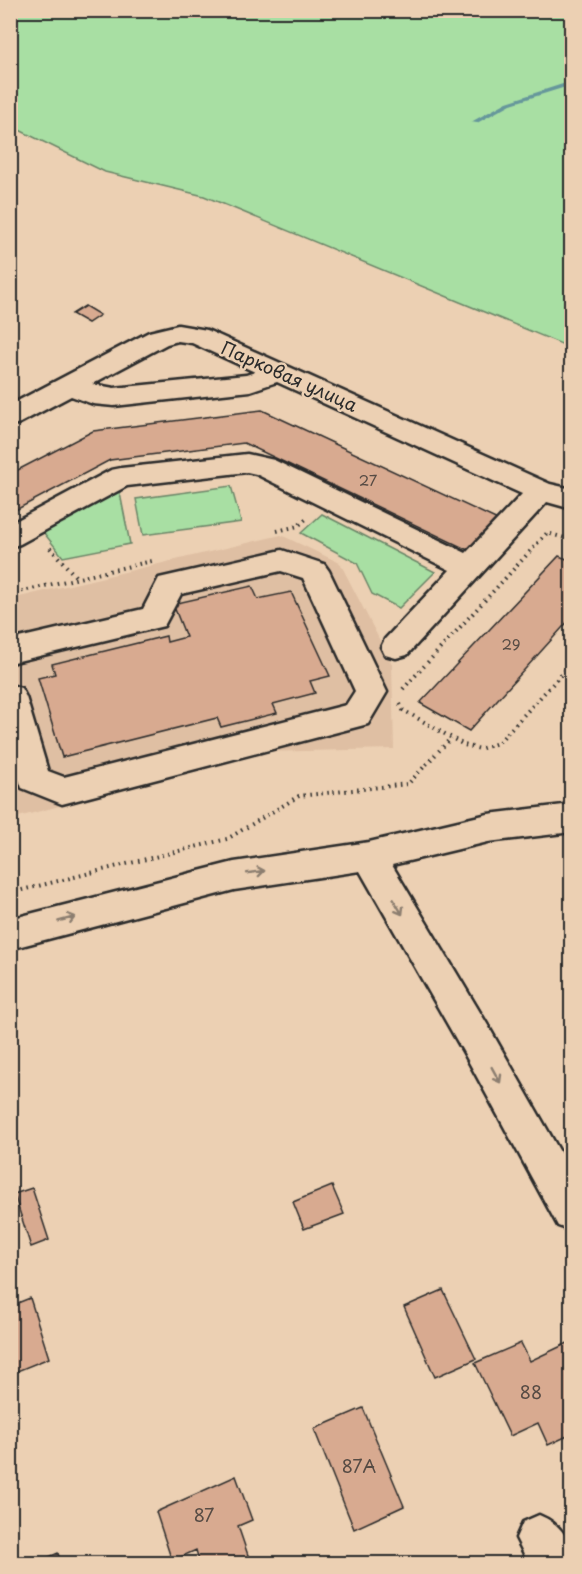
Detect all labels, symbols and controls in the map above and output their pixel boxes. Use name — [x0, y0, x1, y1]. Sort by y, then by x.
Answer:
street label: Парковая улица — [217, 333, 363, 418]
house number: 27 — [359, 468, 378, 491]
house number: 29 — [501, 632, 521, 655]
one-way arrow — [246, 867, 266, 878]
one-way arrow — [393, 898, 405, 915]
one-way arrow — [57, 913, 76, 925]
one-way arrow — [490, 1066, 502, 1083]
house number: 88 — [520, 1378, 542, 1405]
house number: 87А — [342, 1452, 376, 1479]
house number: 87 — [194, 1501, 214, 1528]

